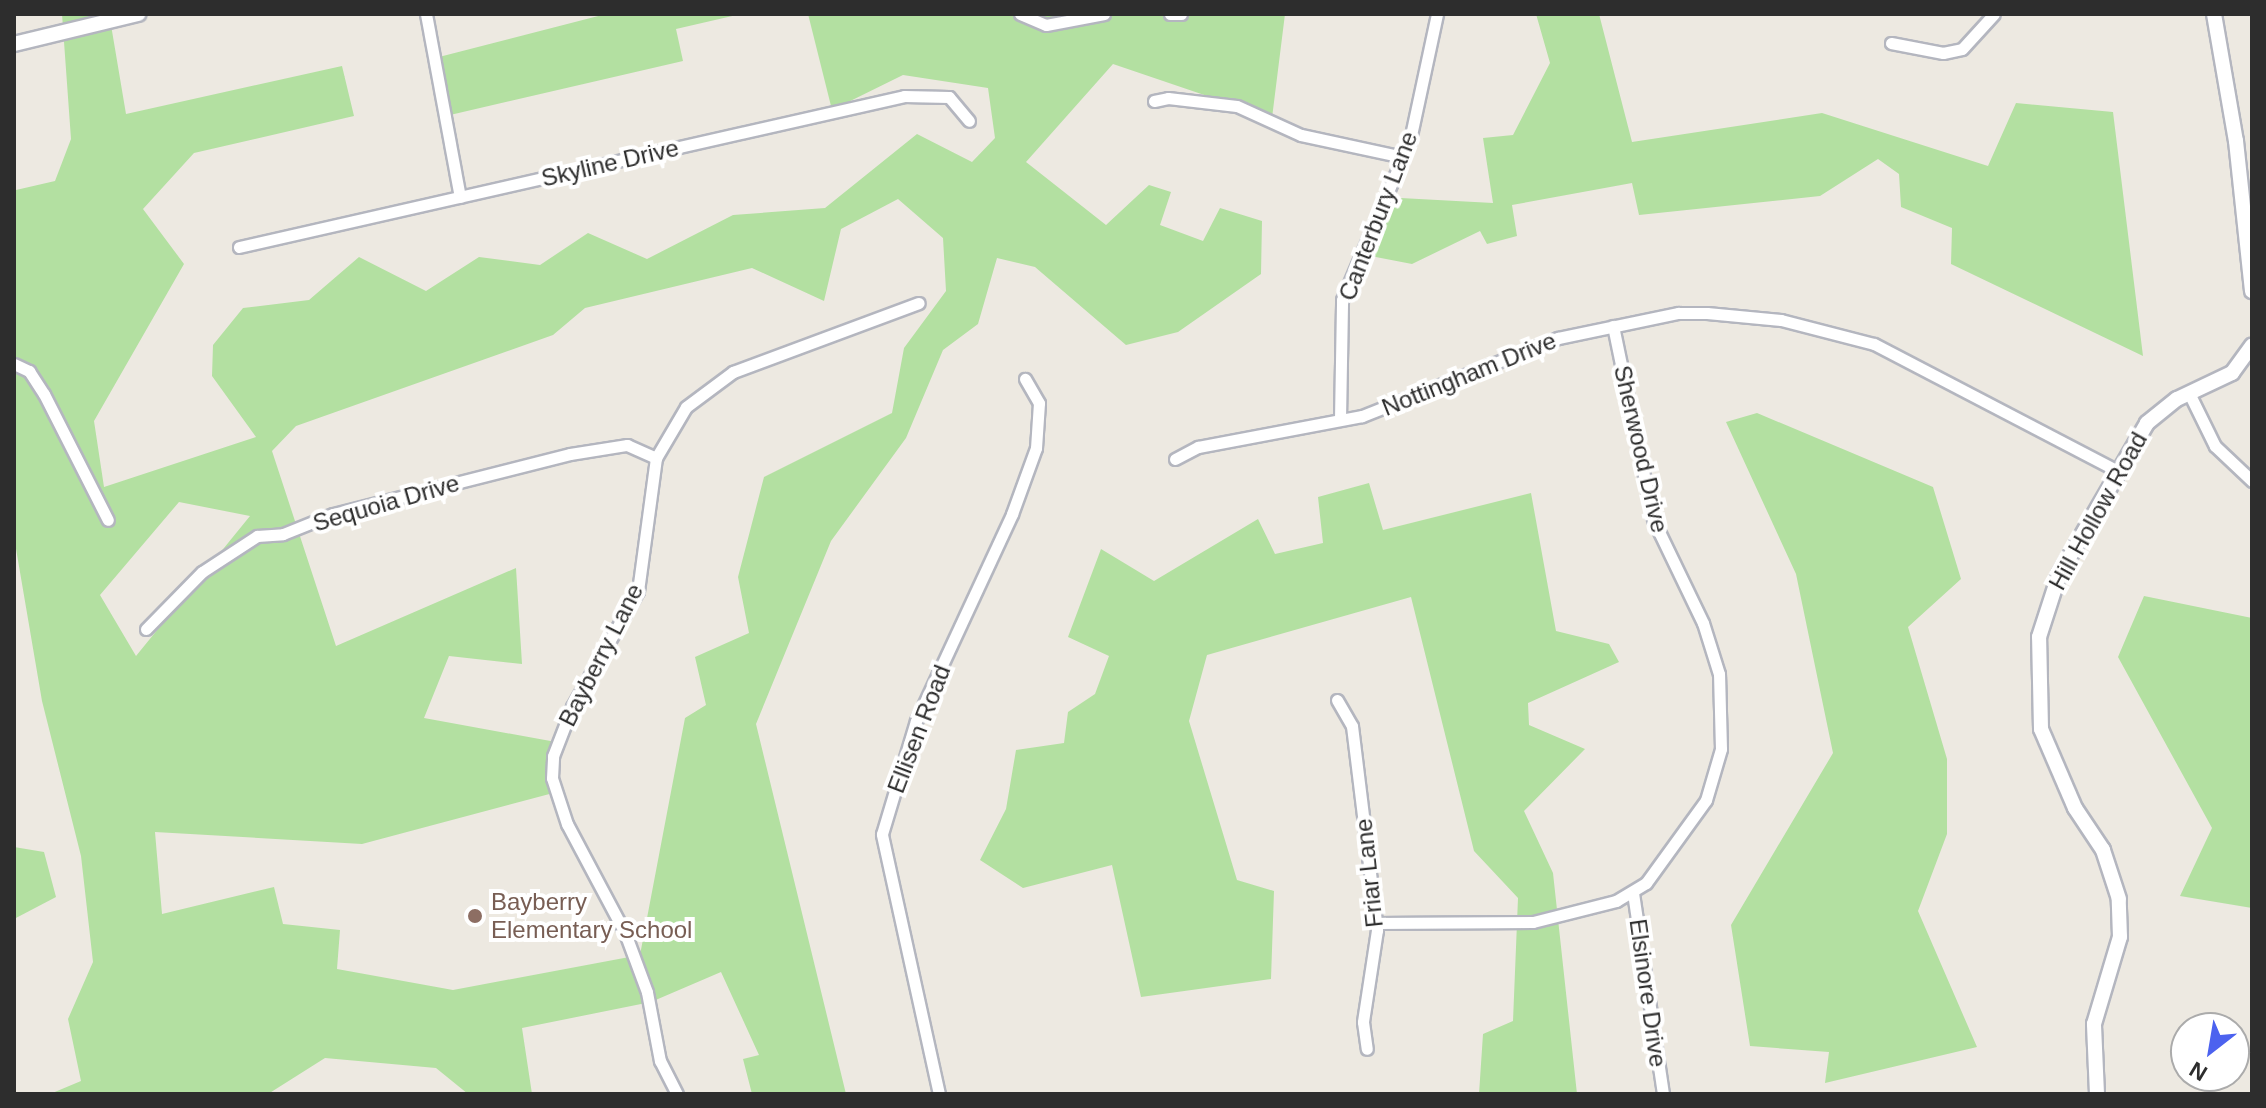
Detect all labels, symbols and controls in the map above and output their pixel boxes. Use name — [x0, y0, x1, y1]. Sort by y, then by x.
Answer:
street label: Canterbury Lane — [1333, 127, 1423, 305]
street label: Skyline Drive — [539, 133, 681, 193]
street label: Nottingham Drive — [1378, 326, 1560, 422]
street label: Sherwood Drive — [1608, 363, 1674, 535]
street label: Hill Hollow Road — [2043, 427, 2153, 595]
street label: Sequoia Drive — [310, 468, 462, 538]
street label: Bayberry Lane — [553, 579, 649, 731]
street label: Ellisen Road — [881, 661, 957, 797]
street label: Friar Lane — [1349, 817, 1389, 929]
place label: Bayberry Elementary School — [491, 888, 692, 944]
marker: Bayberry Elementary School — [466, 907, 484, 925]
street label: Elsinore Drive — [1623, 917, 1673, 1069]
north arrow — [2170, 1012, 2250, 1092]
text: N — [2185, 1056, 2212, 1086]

